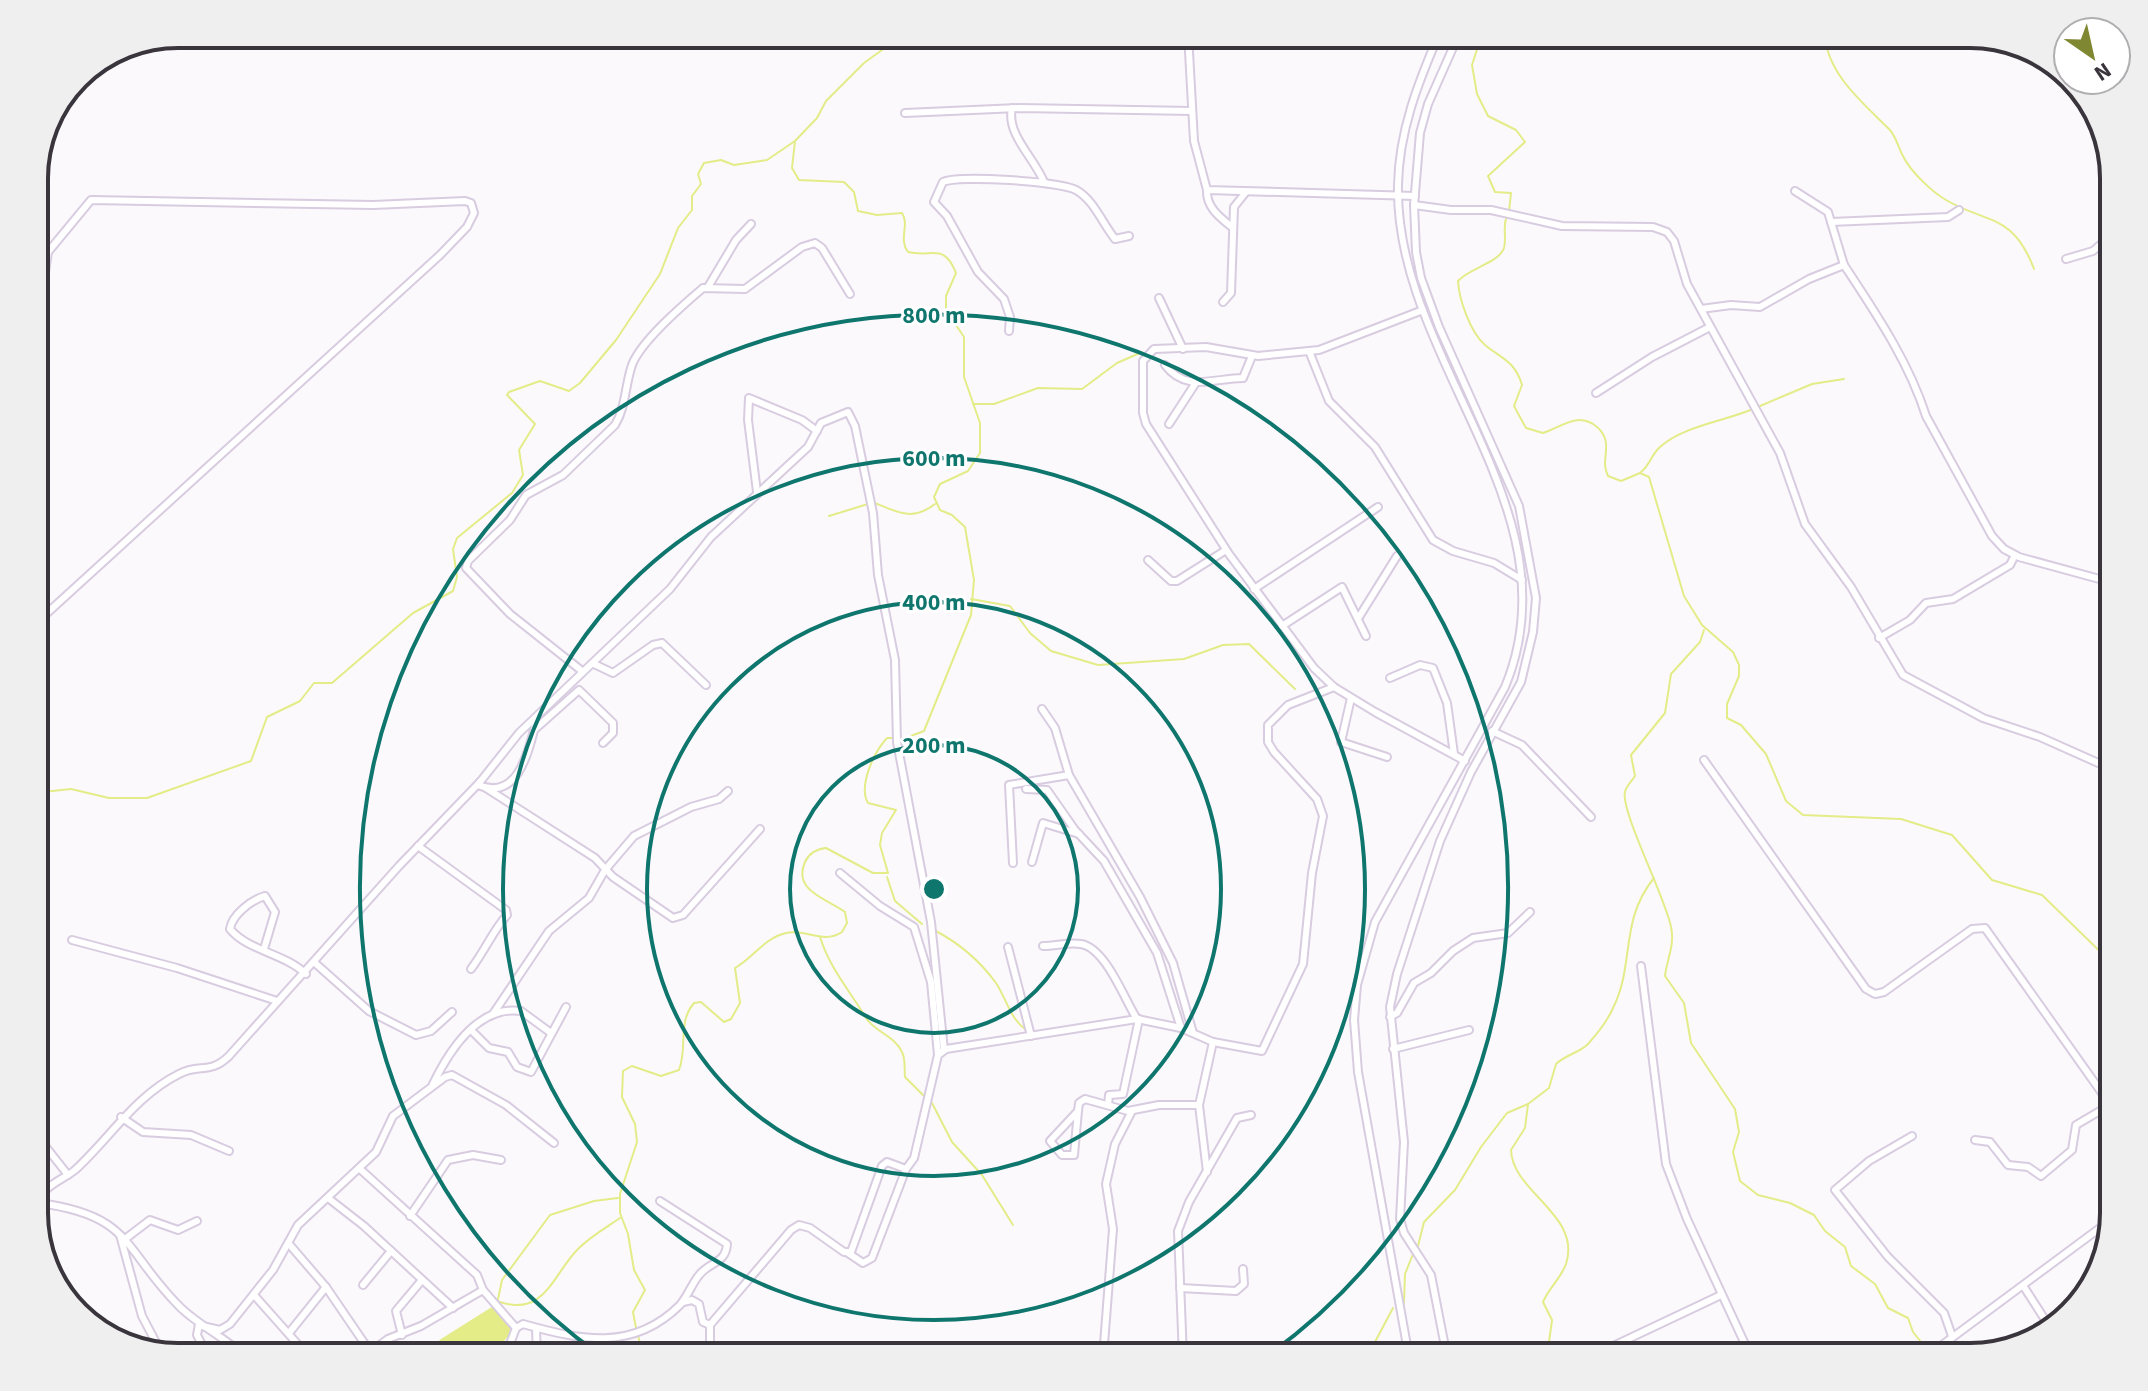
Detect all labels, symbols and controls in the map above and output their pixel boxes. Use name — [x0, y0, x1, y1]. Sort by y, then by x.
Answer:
north arrow — [2052, 16, 2132, 96]
text: N — [2088, 54, 2118, 89]
text: 800 m — [902, 298, 966, 333]
text: 600 m — [902, 441, 966, 476]
text: 400 m — [902, 585, 966, 620]
text: 200 m — [902, 728, 966, 763]
centre of rings — [920, 875, 948, 903]

